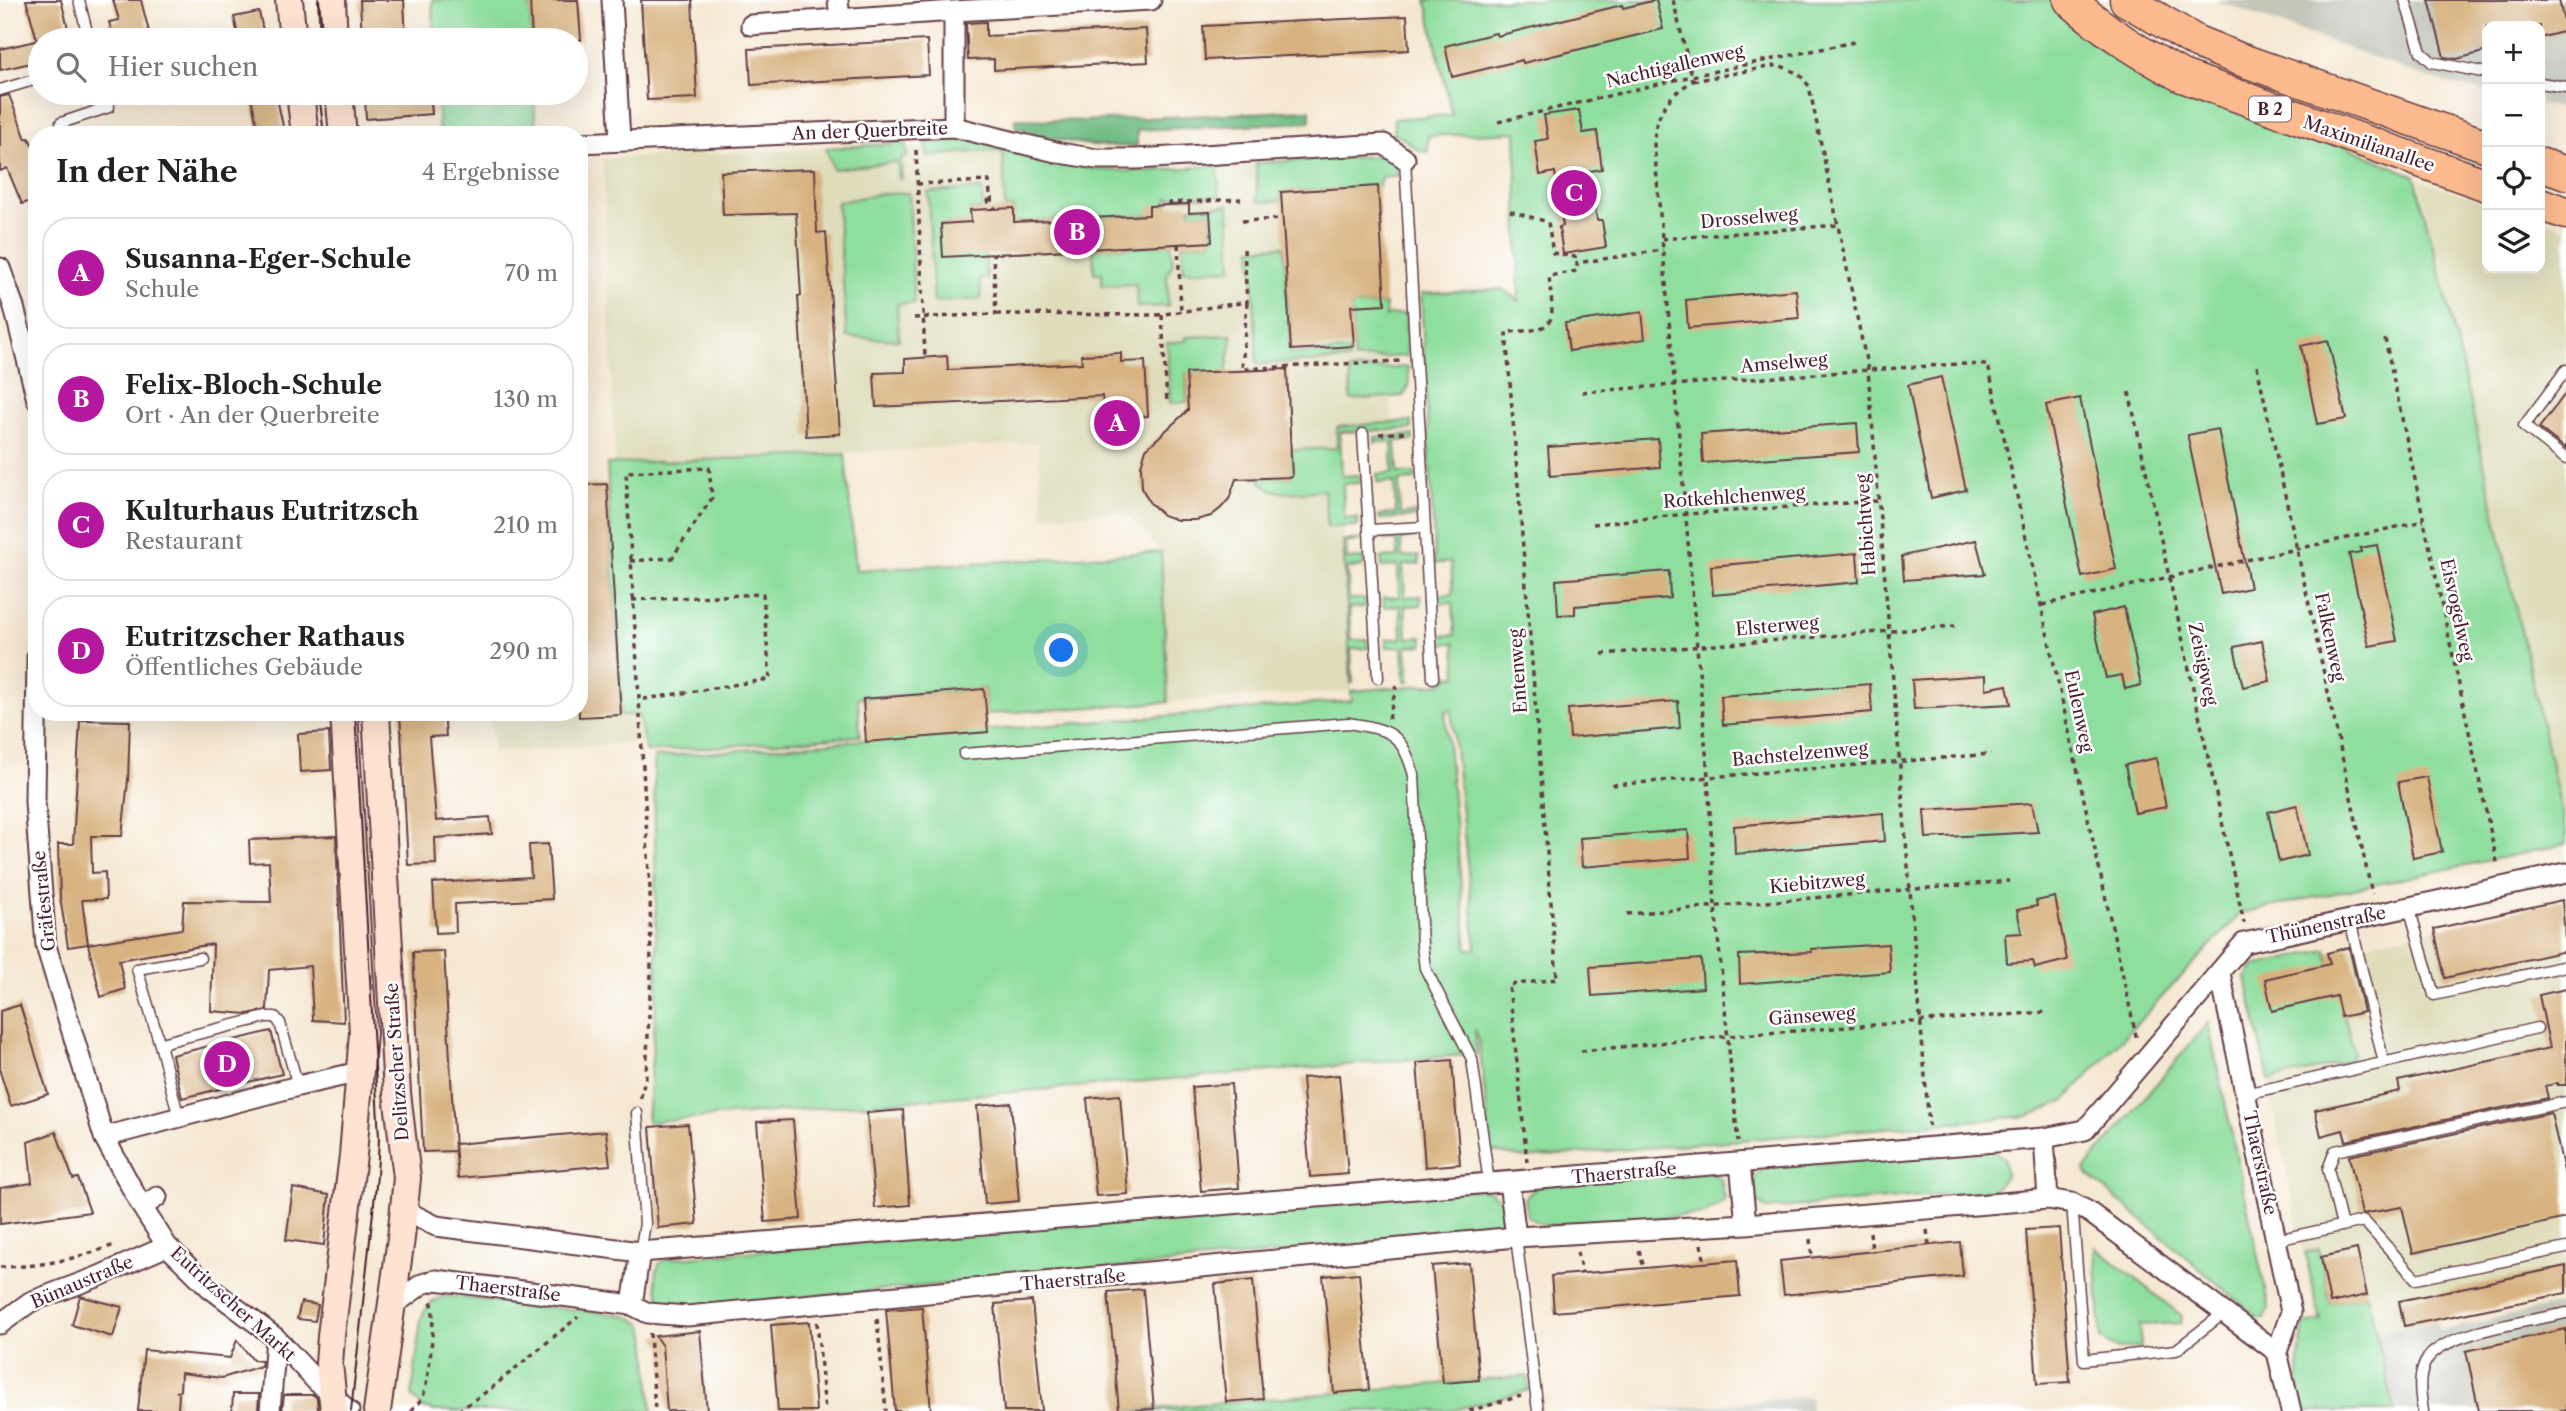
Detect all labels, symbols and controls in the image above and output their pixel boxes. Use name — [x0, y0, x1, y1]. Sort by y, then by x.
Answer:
map controls — [2482, 21, 2545, 273]
button: + — [2482, 21, 2545, 84]
search box — [28, 28, 588, 105]
street label: Nachtigallenweg — [1604, 39, 1747, 93]
icon: search — [52, 48, 90, 86]
text: Hier suchen — [108, 51, 258, 83]
button: − — [2482, 84, 2545, 147]
road number: B 2 — [2249, 96, 2291, 122]
street label: Maximilianallee — [2300, 111, 2438, 177]
street label: An der Querbreite — [790, 117, 949, 145]
button: locate — [2482, 147, 2545, 210]
text: In der Nähe — [56, 153, 238, 190]
text: 4 Ergebnisse — [422, 158, 560, 186]
pin: C — [1551, 167, 1597, 219]
street label: Drosselweg — [1699, 203, 1799, 233]
pin: B — [1054, 206, 1100, 258]
button: layers — [2482, 210, 2545, 273]
text: Susanna-Eger-Schule — [125, 243, 411, 275]
text: A — [72, 259, 90, 287]
text: 70 m — [505, 259, 558, 287]
text: Schule — [125, 275, 199, 303]
street label: Amselweg — [1739, 348, 1829, 378]
text: Felix-Bloch-Schule — [125, 369, 382, 401]
text: B — [72, 385, 90, 413]
text: 130 m — [494, 385, 558, 413]
pin: A — [1094, 397, 1140, 449]
text: Ort · An der Querbreite — [125, 401, 380, 429]
street label: Habichtweg — [1851, 473, 1881, 577]
street label: Rotkehlchenweg — [1662, 481, 1806, 513]
text: Kulturhaus Eutritzsch — [125, 495, 419, 527]
text: C — [72, 511, 90, 539]
text: 210 m — [493, 511, 558, 539]
text: Restaurant — [125, 527, 243, 555]
street label: Eisvogelweg — [2435, 557, 2479, 664]
street label: Falkenweg — [2310, 590, 2350, 684]
street label: Elsterweg — [1734, 611, 1820, 641]
street label: Zeisigweg — [2183, 620, 2223, 708]
text: Eutritzscher Rathaus — [125, 621, 405, 653]
street label: Entenweg — [1504, 627, 1532, 714]
your location — [1044, 633, 1078, 667]
text: D — [71, 637, 91, 665]
text: 290 m — [489, 637, 558, 665]
text: Öffentliches Gebäude — [125, 653, 363, 681]
street label: Eulenweg — [2060, 668, 2099, 755]
street label: Bachstelzenweg — [1731, 737, 1869, 771]
street label: Gräfestraße — [28, 849, 60, 953]
street label: Kiebitzweg — [1768, 868, 1866, 898]
street label: Thünenstraße — [2264, 902, 2388, 948]
street label: Delitzscher Straße — [380, 982, 414, 1142]
street label: Gänseweg — [1768, 1002, 1857, 1030]
pin: D — [204, 1038, 250, 1090]
street label: Thaerstraße — [2238, 1109, 2282, 1217]
street label: Thaerstraße — [1570, 1157, 1678, 1189]
street label: Eutritzscher Markt — [166, 1242, 301, 1366]
street label: Bünaustraße — [28, 1251, 136, 1313]
street label: Thaerstraße — [1019, 1264, 1127, 1296]
street label: Thaerstraße — [454, 1272, 562, 1306]

